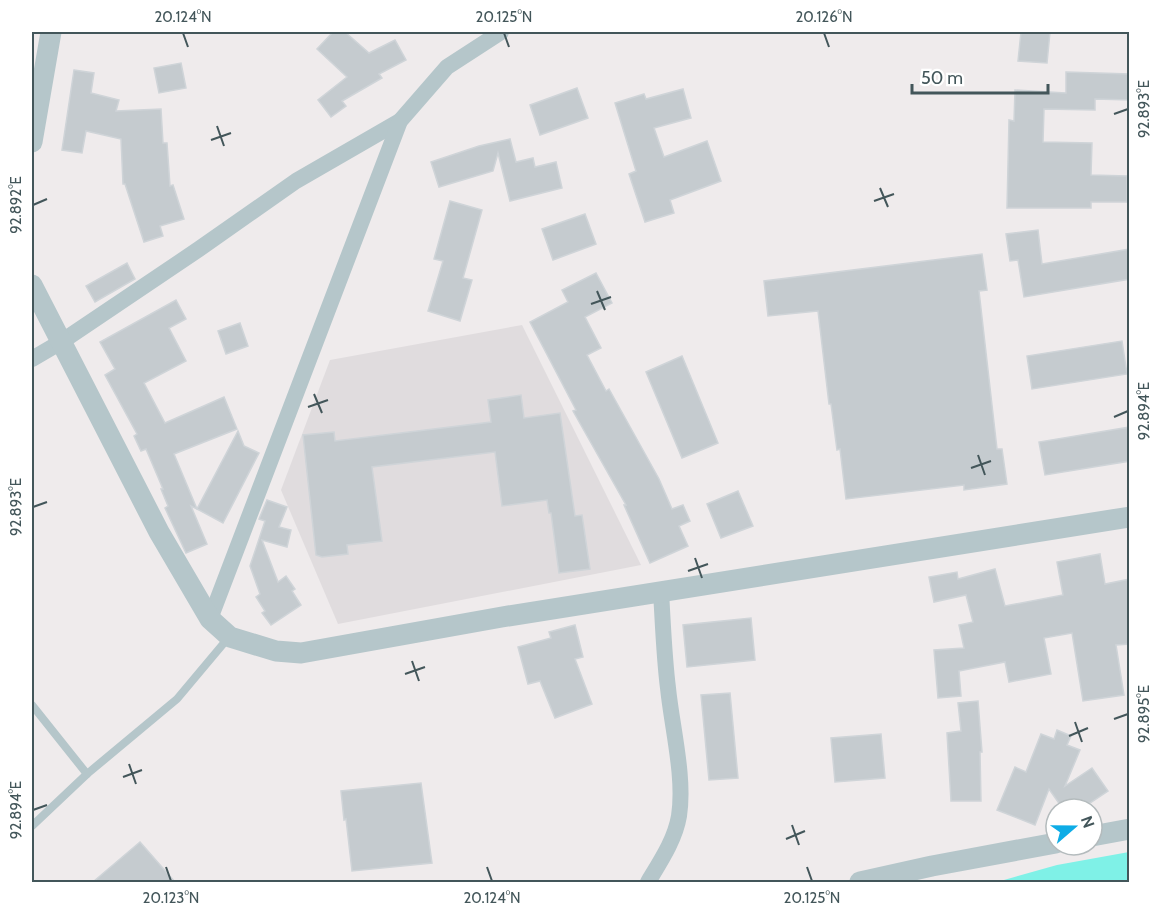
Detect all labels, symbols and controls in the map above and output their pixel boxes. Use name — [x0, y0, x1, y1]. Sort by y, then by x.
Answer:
text: 20.124°N — [154, 8, 212, 26]
text: 20.125°N — [476, 8, 532, 26]
text: 20.126°N — [796, 8, 853, 26]
scale bar — [912, 57, 1048, 95]
text: 50 m — [921, 67, 963, 89]
text: 92.893°E — [1135, 80, 1153, 138]
text: 92.892°E — [7, 176, 25, 234]
text: 92.894°E — [1135, 382, 1153, 440]
text: 92.893°E — [7, 478, 25, 536]
text: 92.895°E — [1135, 685, 1153, 743]
text: 92.894°E — [7, 781, 25, 839]
north arrow — [1044, 797, 1104, 857]
text: N — [1077, 813, 1098, 831]
text: 20.123°N — [143, 889, 199, 907]
text: 20.124°N — [463, 889, 521, 907]
text: 20.125°N — [784, 889, 840, 907]

